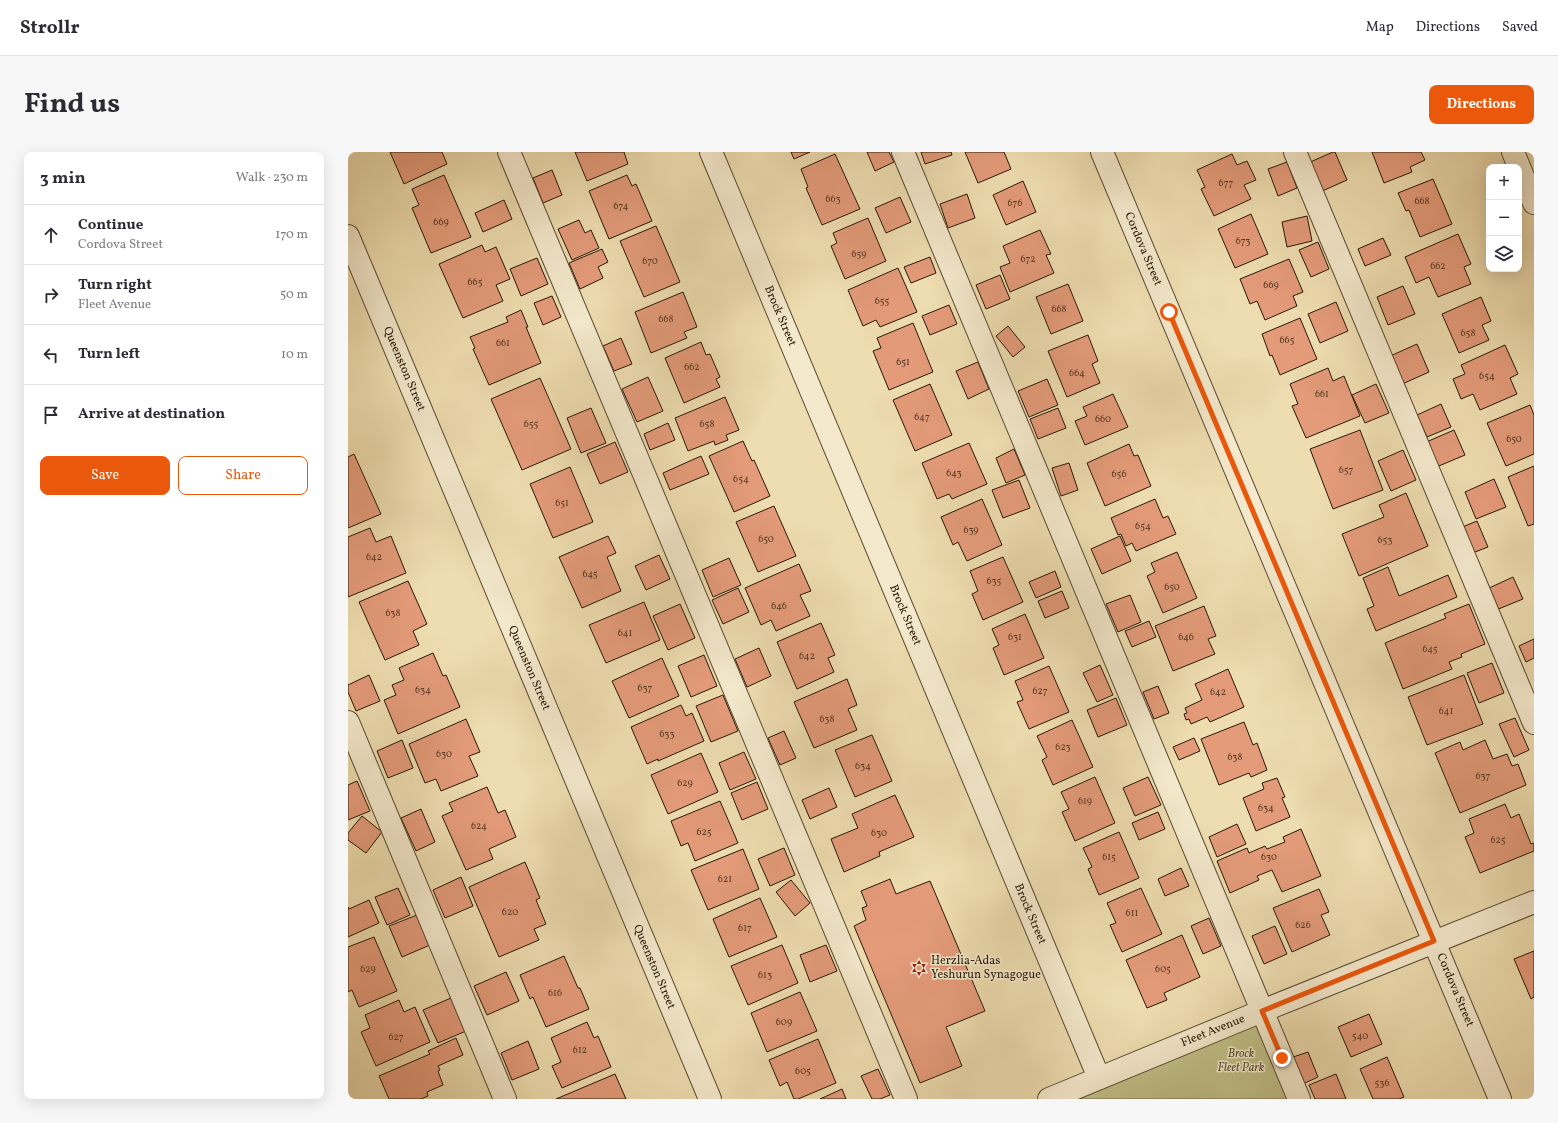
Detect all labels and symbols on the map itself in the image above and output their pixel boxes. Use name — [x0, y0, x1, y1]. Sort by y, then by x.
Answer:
house number: 677 — [1219, 176, 1234, 190]
house number: 663 — [825, 192, 841, 206]
house number: 668 — [1414, 194, 1430, 208]
house number: 676 — [1008, 196, 1022, 210]
house number: 674 — [614, 199, 628, 213]
street label: Cordova Street — [1120, 210, 1166, 288]
house number: 669 — [433, 215, 449, 229]
house number: 673 — [1236, 234, 1250, 248]
house number: 659 — [852, 247, 866, 261]
house number: 672 — [1020, 252, 1036, 266]
house number: 670 — [642, 254, 658, 268]
house number: 662 — [1430, 259, 1446, 273]
house number: 665 — [468, 275, 483, 289]
house number: 669 — [1263, 278, 1279, 292]
street label: Brock Street — [760, 283, 800, 349]
house number: 655 — [875, 294, 890, 308]
house number: 668 — [1051, 302, 1067, 316]
route start — [1160, 303, 1178, 321]
house number: 668 — [658, 312, 674, 326]
street label: Queenston Street — [379, 324, 429, 414]
house number: 658 — [1461, 326, 1475, 340]
house number: 665 — [1280, 333, 1295, 347]
house number: 661 — [496, 336, 510, 350]
house number: 651 — [896, 355, 910, 369]
house number: 662 — [684, 360, 700, 374]
house number: 664 — [1069, 366, 1085, 380]
house number: 654 — [1479, 369, 1495, 383]
house number: 661 — [1315, 387, 1329, 401]
house number: 647 — [914, 410, 930, 424]
house number: 660 — [1095, 412, 1111, 426]
house number: 655 — [524, 417, 539, 431]
house number: 658 — [700, 417, 714, 431]
house number: 650 — [1506, 432, 1522, 446]
house number: 657 — [1339, 463, 1354, 477]
house number: 643 — [946, 466, 962, 480]
house number: 656 — [1112, 467, 1126, 481]
house number: 654 — [733, 472, 749, 486]
house number: 651 — [555, 496, 569, 510]
house number: 654 — [1135, 519, 1151, 533]
house number: 639 — [963, 523, 979, 537]
house number: 650 — [758, 532, 774, 546]
house number: 653 — [1378, 533, 1393, 547]
house number: 642 — [366, 550, 382, 564]
house number: 645 — [582, 567, 598, 581]
house number: 635 — [987, 574, 1002, 588]
house number: 650 — [1164, 580, 1180, 594]
street label: Brock Street — [885, 582, 925, 648]
house number: 646 — [771, 599, 787, 613]
house number: 638 — [385, 606, 401, 620]
street label: Queenston Street — [504, 623, 554, 713]
house number: 641 — [618, 626, 632, 640]
house number: 631 — [1008, 630, 1022, 644]
house number: 646 — [1178, 630, 1194, 644]
house number: 645 — [1422, 642, 1438, 656]
house number: 642 — [799, 649, 815, 663]
house number: 637 — [638, 681, 653, 695]
house number: 634 — [415, 683, 431, 697]
house number: 627 — [1032, 684, 1048, 698]
house number: 642 — [1210, 685, 1226, 699]
house number: 641 — [1439, 704, 1453, 718]
house number: 638 — [819, 712, 835, 726]
house number: 633 — [659, 727, 675, 741]
house number: 623 — [1055, 740, 1071, 754]
house number: 630 — [436, 747, 452, 761]
house number: 638 — [1227, 750, 1243, 764]
house number: 634 — [855, 759, 871, 773]
house number: 637 — [1476, 769, 1491, 783]
house number: 629 — [677, 776, 693, 790]
house number: 619 — [1078, 794, 1092, 808]
house number: 634 — [1258, 801, 1274, 815]
house number: 624 — [471, 819, 487, 833]
house number: 625 — [696, 825, 712, 839]
house number: 630 — [871, 826, 887, 840]
house number: 625 — [1490, 833, 1506, 847]
house number: 615 — [1102, 850, 1116, 864]
house number: 630 — [1261, 850, 1277, 864]
house number: 621 — [718, 872, 732, 886]
street label: Brock Street — [1010, 881, 1050, 947]
house number: 620 — [502, 905, 518, 919]
house number: 611 — [1126, 906, 1139, 920]
house number: 626 — [1295, 918, 1311, 932]
house number: 617 — [738, 921, 752, 935]
street label: Queenston Street — [629, 922, 679, 1012]
street label: Cordova Street — [1432, 951, 1478, 1029]
place label: Herzlia-Adas Yeshurun Synagogue — [931, 953, 1041, 983]
synagogue icon: Herzlia-Adas Yeshurun Synagogue — [910, 959, 928, 977]
house number: 629 — [360, 962, 376, 976]
house number: 605 — [1155, 962, 1171, 976]
house number: 613 — [758, 968, 772, 982]
house number: 616 — [548, 986, 562, 1000]
street label: Fleet Avenue — [1179, 1011, 1248, 1051]
house number: 609 — [776, 1015, 792, 1029]
house number: 540 — [1352, 1029, 1368, 1043]
house number: 627 — [388, 1030, 404, 1044]
house number: 612 — [573, 1043, 587, 1057]
park label: Brock Fleet Park — [1218, 1046, 1265, 1076]
route end — [1273, 1049, 1291, 1067]
house number: 605 — [795, 1064, 811, 1078]
house number: 536 — [1375, 1076, 1390, 1090]

